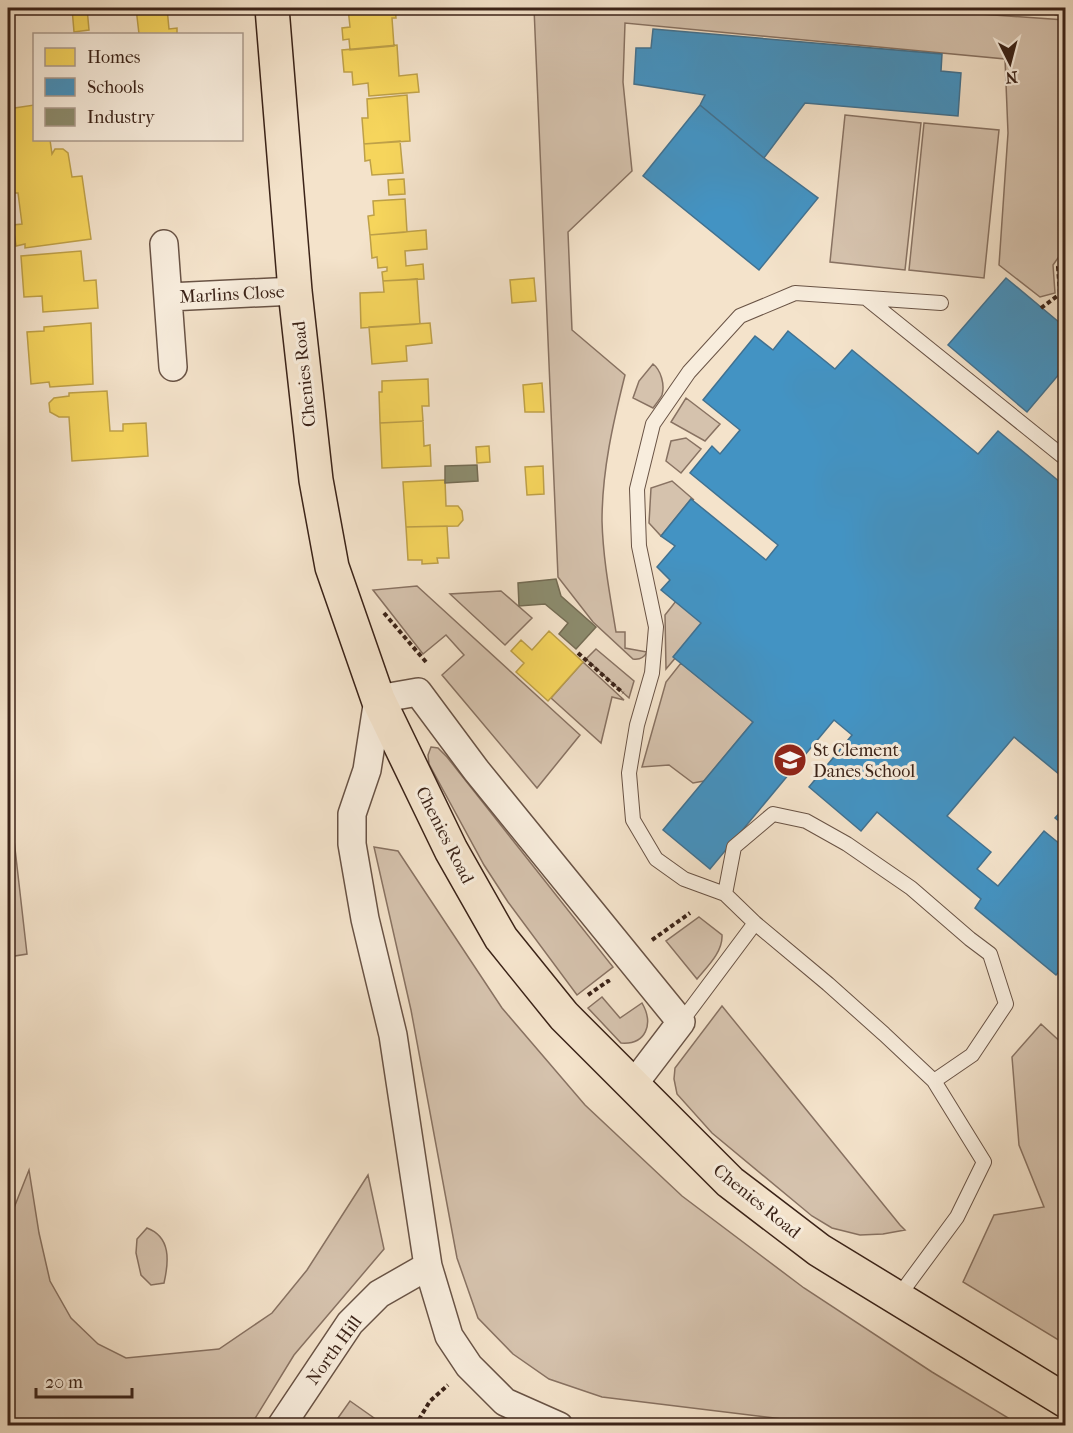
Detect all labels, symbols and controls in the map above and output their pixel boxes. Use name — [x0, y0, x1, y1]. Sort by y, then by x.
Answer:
legend — [33, 33, 243, 141]
north arrow — [980, 33, 1040, 93]
text: Homes — [87, 47, 141, 68]
text: N — [1004, 67, 1019, 88]
text: Schools — [87, 77, 144, 98]
text: Industry — [87, 107, 156, 128]
street label: Marlins Close — [179, 281, 285, 308]
street label: Chenies Road — [288, 320, 320, 428]
place label: St Clement Danes School — [813, 740, 915, 782]
school or university icon: St Clement Danes School — [772, 742, 808, 778]
street label: Chenies Road — [411, 783, 478, 887]
street label: Chenies Road — [709, 1160, 805, 1243]
street label: North Hill — [302, 1312, 366, 1389]
scale bar — [36, 1361, 132, 1399]
text: 20 m — [45, 1372, 83, 1393]

